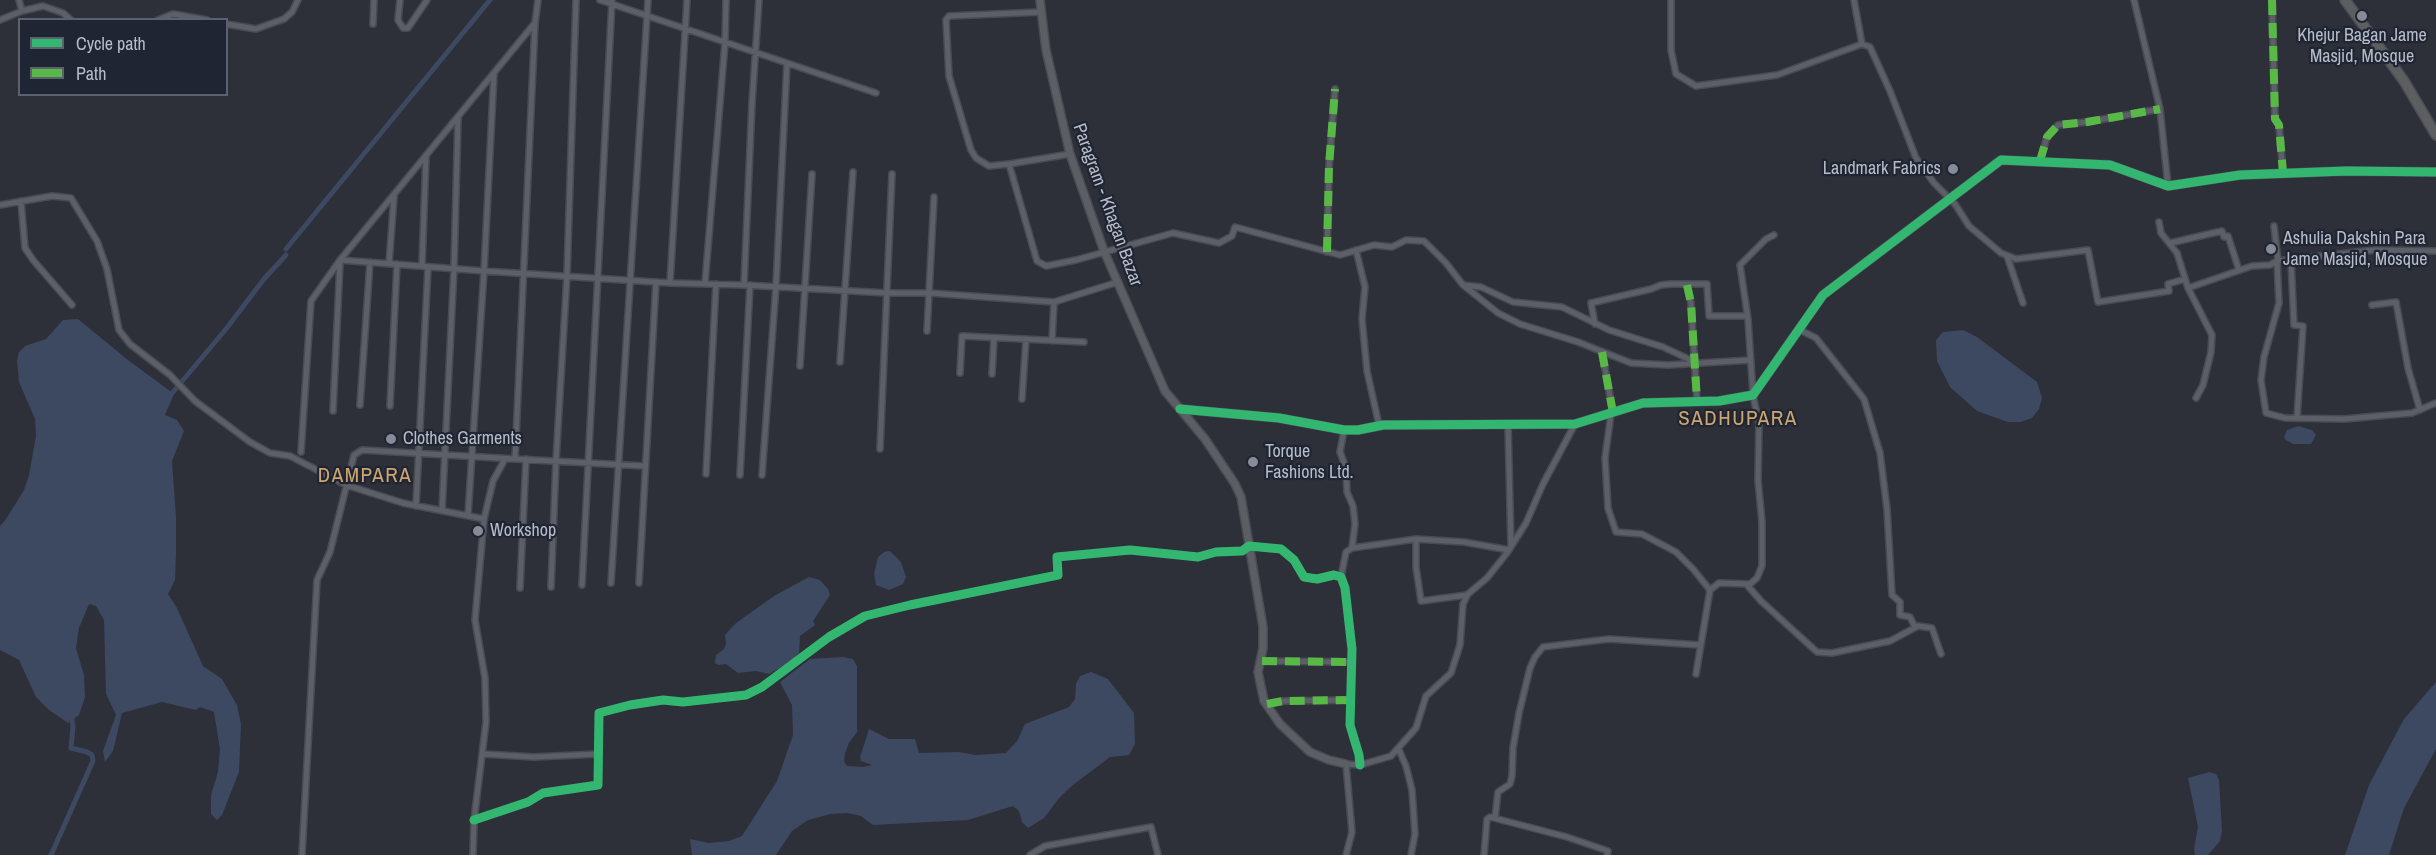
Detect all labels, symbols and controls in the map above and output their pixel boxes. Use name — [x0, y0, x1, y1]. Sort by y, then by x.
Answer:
marker: Khejur Bagan Jame Masjid, Mosque — [2355, 9, 2369, 23]
legend — [18, 18, 228, 96]
place label: Khejur Bagan Jame Masjid, Mosque — [2297, 25, 2427, 68]
text: Cycle path — [76, 31, 146, 56]
text: Path — [76, 61, 106, 86]
street label: Paragram - Khagan Bazar — [1068, 121, 1146, 289]
place label: Landmark Fabrics — [1823, 158, 1941, 180]
marker: Landmark Fabrics — [1946, 162, 1960, 176]
place label: Ashulia Dakshin Para Jame Masjid, Mosque — [2283, 228, 2427, 270]
marker: Ashulia Dakshin Para Jame Masjid, Mosque — [2264, 242, 2278, 256]
district label: SADHUPARA — [1678, 406, 1798, 432]
place label: Clothes Garments — [403, 428, 522, 450]
marker: Clothes Garments — [384, 432, 398, 446]
place label: Torque Fashions Ltd. — [1265, 441, 1354, 484]
marker: Torque Fashions Ltd. — [1246, 455, 1260, 469]
district label: DAMPARA — [318, 463, 412, 489]
place label: Workshop — [490, 520, 556, 542]
marker: Workshop — [471, 524, 485, 538]

